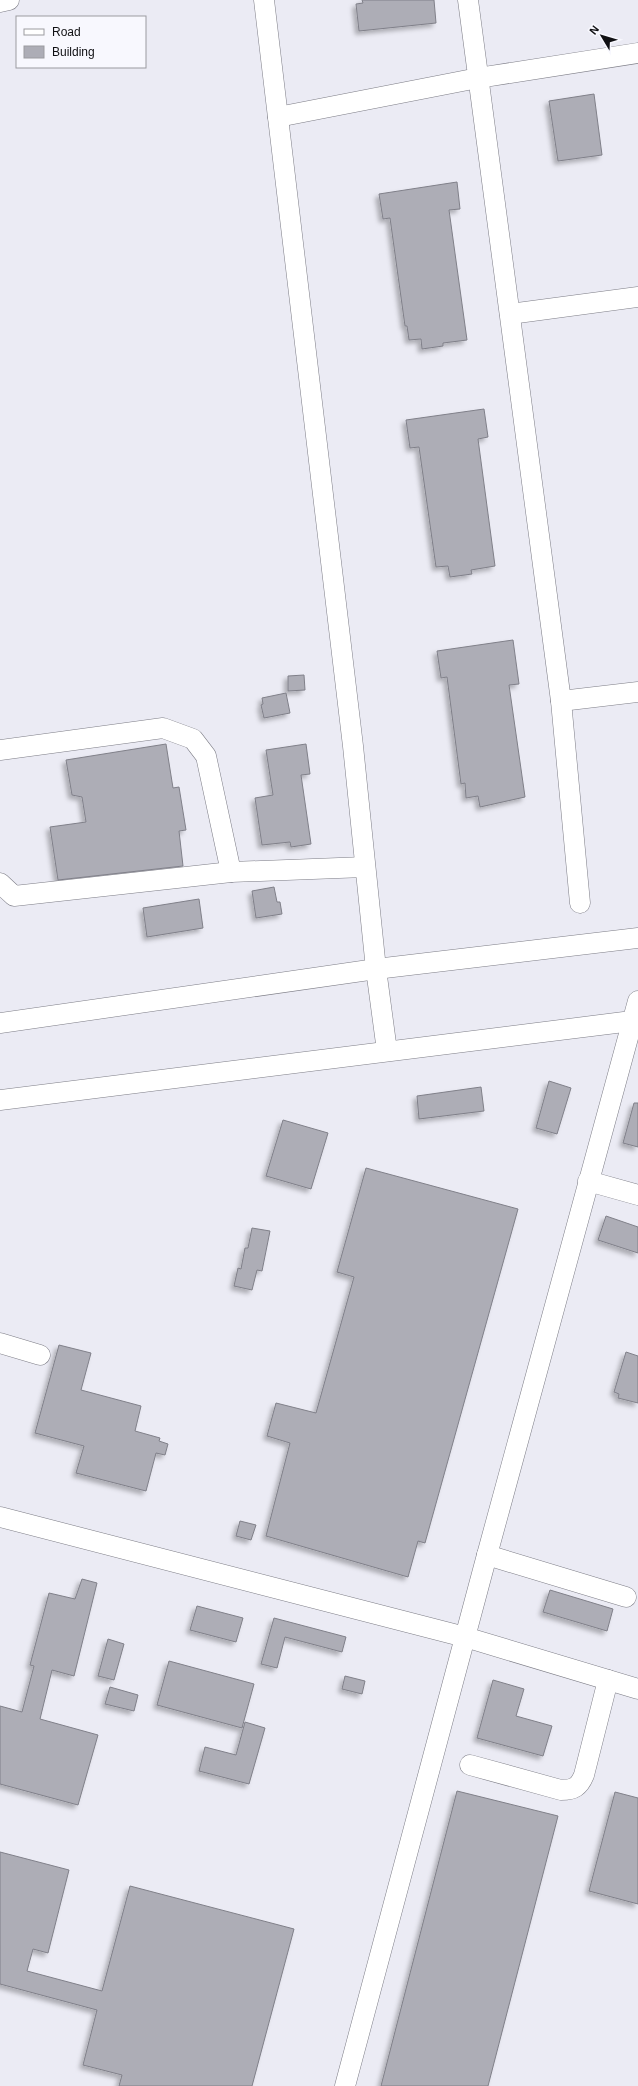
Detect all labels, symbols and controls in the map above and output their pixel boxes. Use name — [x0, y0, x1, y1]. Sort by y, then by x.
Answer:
legend — [16, 16, 146, 68]
north arrow — [582, 16, 622, 56]
text: N — [587, 23, 601, 37]
text: Road — [52, 25, 81, 39]
text: Building — [52, 45, 95, 59]

